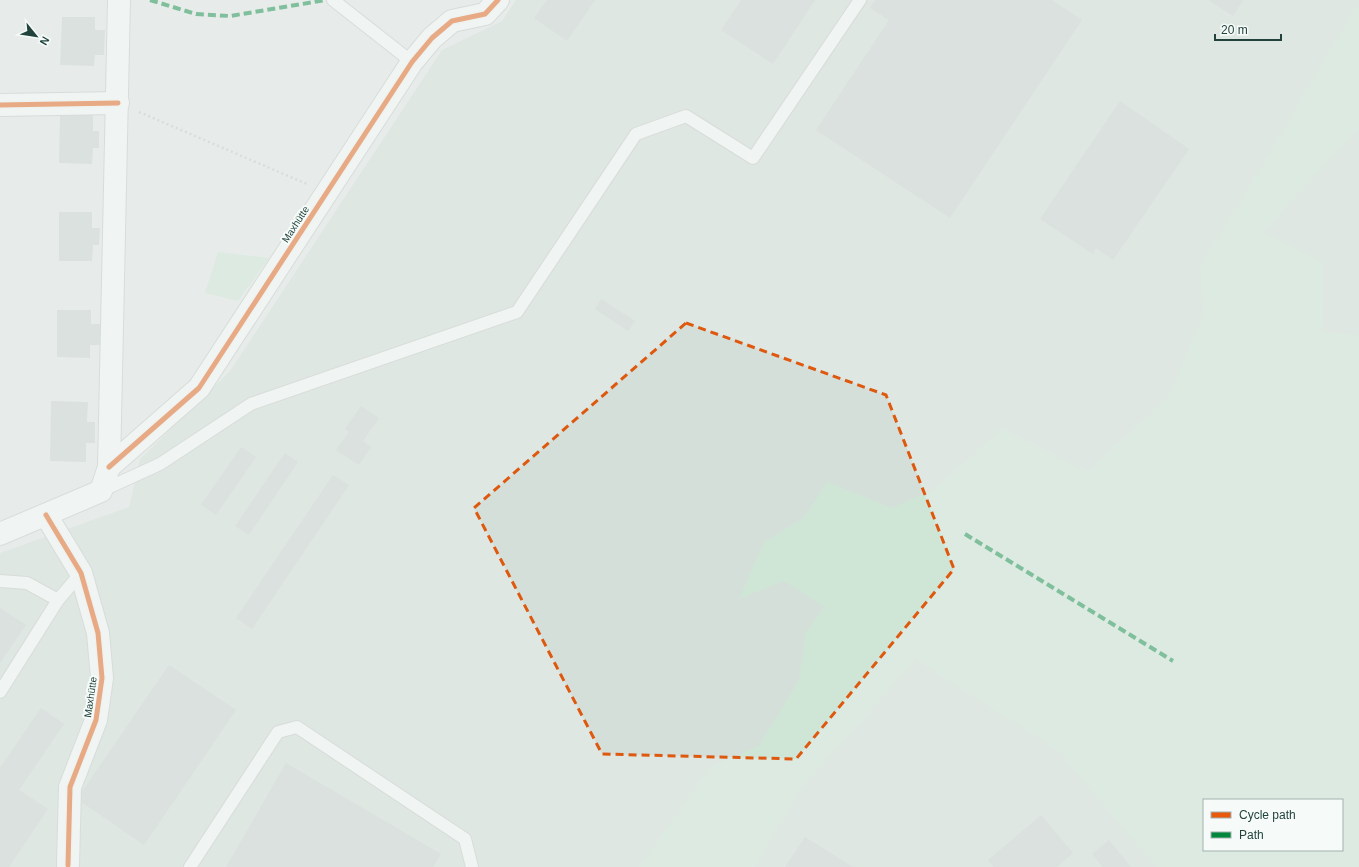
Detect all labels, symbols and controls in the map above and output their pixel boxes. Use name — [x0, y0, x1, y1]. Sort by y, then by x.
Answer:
north arrow — [16, 16, 56, 56]
scale bar — [1215, 16, 1281, 42]
text: 20 m — [1221, 23, 1248, 37]
text: N — [37, 35, 52, 47]
street label: Maxhütte — [280, 204, 311, 245]
street label: Maxhütte — [82, 676, 99, 718]
legend — [1203, 799, 1343, 851]
text: Cycle path — [1239, 808, 1296, 822]
text: Path — [1239, 828, 1264, 842]

